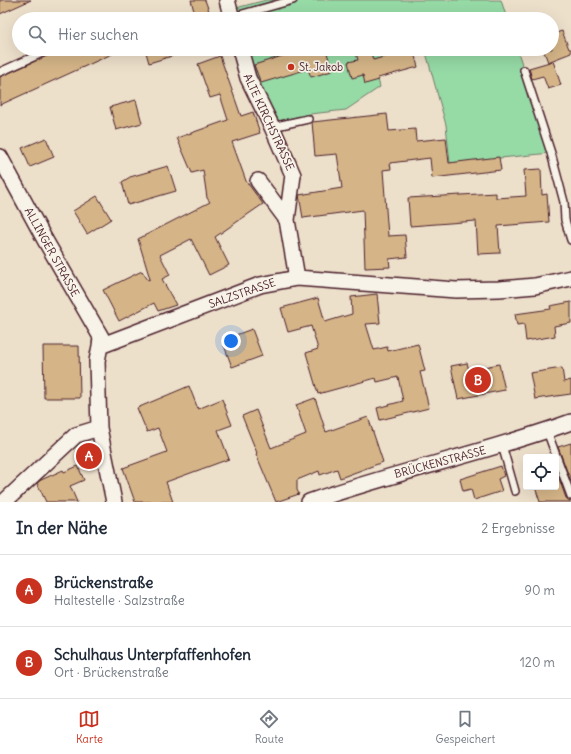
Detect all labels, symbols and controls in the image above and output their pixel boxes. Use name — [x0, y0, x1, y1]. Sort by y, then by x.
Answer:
search box — [12, 12, 559, 56]
icon: search — [26, 23, 48, 45]
text: Hier suchen — [58, 25, 138, 44]
place label: St. Jakob — [299, 60, 343, 74]
marker: St. Jakob — [286, 62, 296, 72]
street label: ALTE KIRCHSTRASSE — [240, 71, 298, 173]
street label: ALLINGER STRASSE — [22, 205, 82, 299]
street label: SALZSTRASSE — [207, 275, 277, 311]
your location — [221, 331, 241, 351]
pin: B — [465, 365, 491, 395]
pin: A — [76, 441, 102, 471]
street label: BRÜCKENSTRASSE — [392, 442, 487, 481]
map controls — [523, 454, 559, 490]
button: locate — [523, 454, 559, 490]
text: In der Nähe — [16, 517, 108, 539]
text: 2 Ergebnisse — [481, 520, 555, 537]
text: Brückenstraße — [54, 573, 153, 592]
text: A — [25, 582, 33, 599]
text: 90 m — [524, 582, 555, 599]
text: Haltestelle · Salzstraße — [54, 592, 185, 609]
text: Schulhaus Unterpfaffenhofen — [54, 645, 251, 664]
text: B — [25, 654, 33, 671]
text: 120 m — [520, 654, 555, 671]
text: Ort · Brückenstraße — [54, 664, 169, 681]
tab: Karte — [76, 708, 103, 746]
tab: Route — [255, 708, 284, 746]
tab: Gespeichert — [436, 708, 495, 746]

